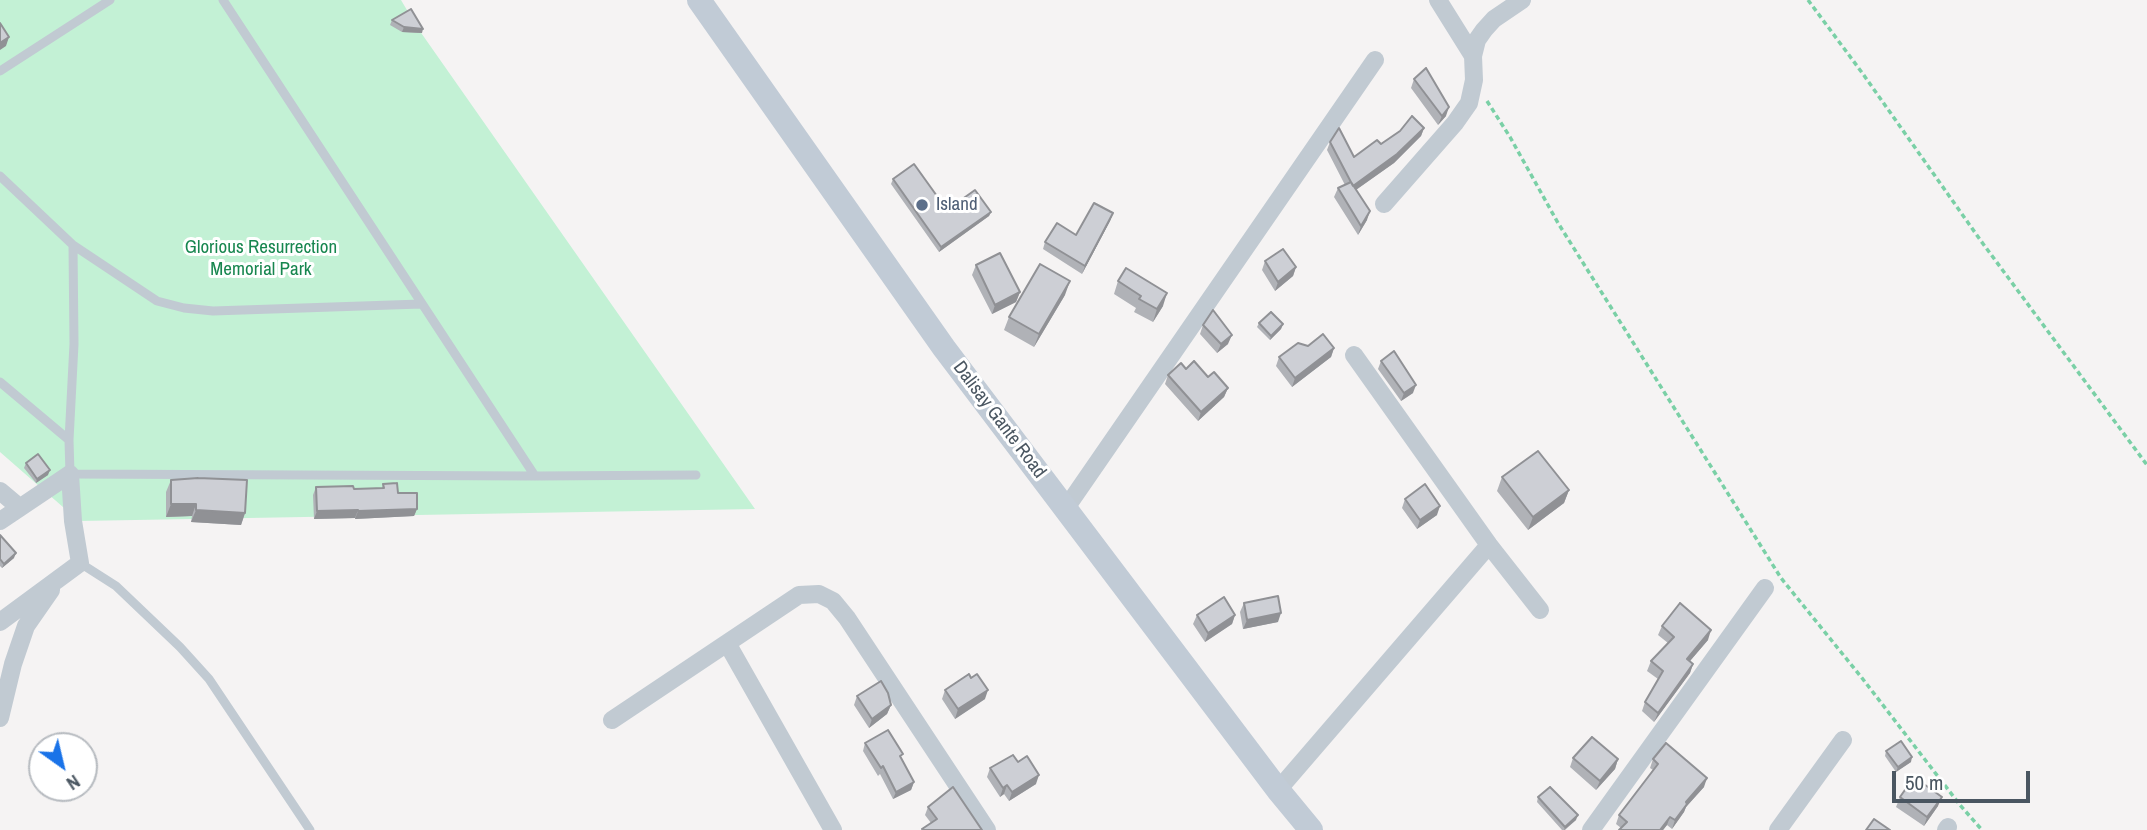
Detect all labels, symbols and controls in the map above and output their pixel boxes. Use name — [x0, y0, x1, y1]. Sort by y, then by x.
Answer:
place label: Island — [936, 194, 978, 216]
marker: Island — [914, 197, 930, 213]
park label: Glorious Resurrection Memorial Park — [185, 237, 337, 281]
street label: Dalisay Gante Road — [948, 357, 1050, 483]
north arrow — [28, 732, 98, 802]
scale bar — [1895, 756, 2033, 800]
text: 50 m — [1905, 768, 1943, 797]
text: N — [62, 769, 86, 797]

